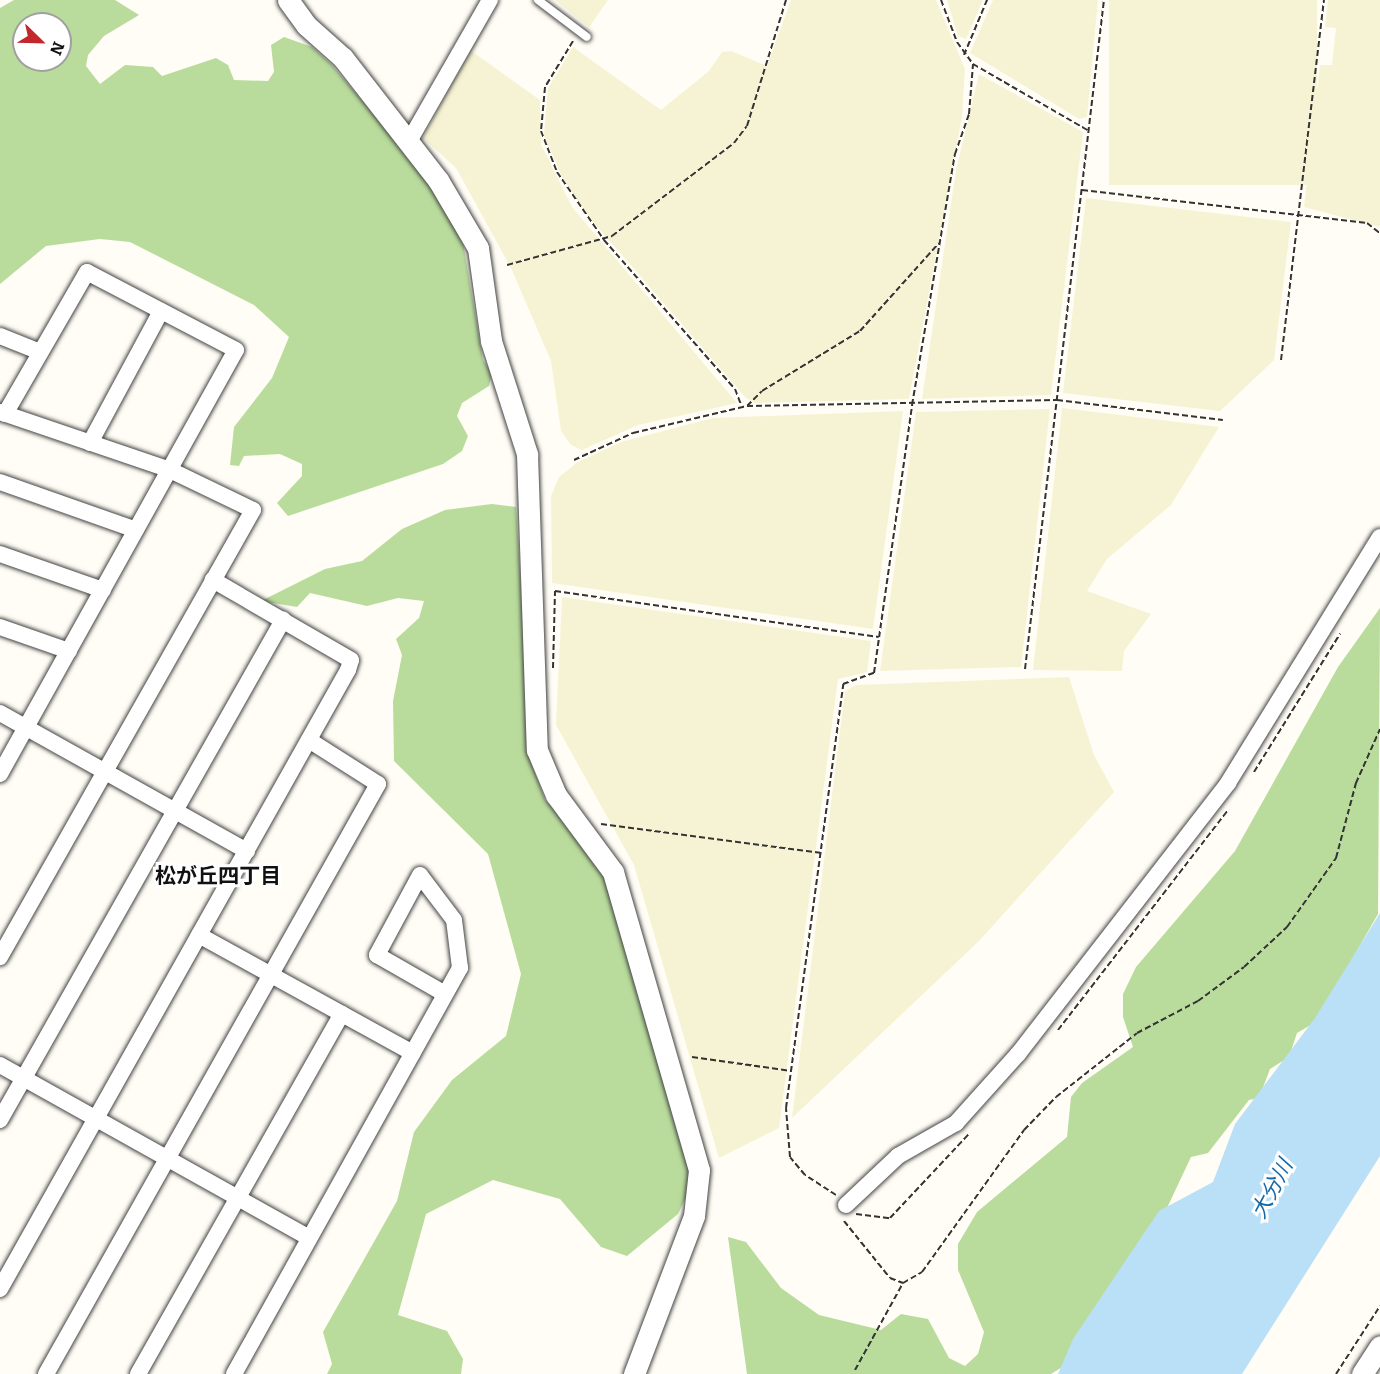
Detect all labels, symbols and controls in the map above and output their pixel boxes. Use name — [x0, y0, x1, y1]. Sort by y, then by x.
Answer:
north arrow — [12, 12, 72, 72]
text: N — [46, 39, 68, 58]
district label: 松が丘四丁目 — [155, 863, 281, 889]
water label: 大分川 — [1246, 1155, 1298, 1223]

